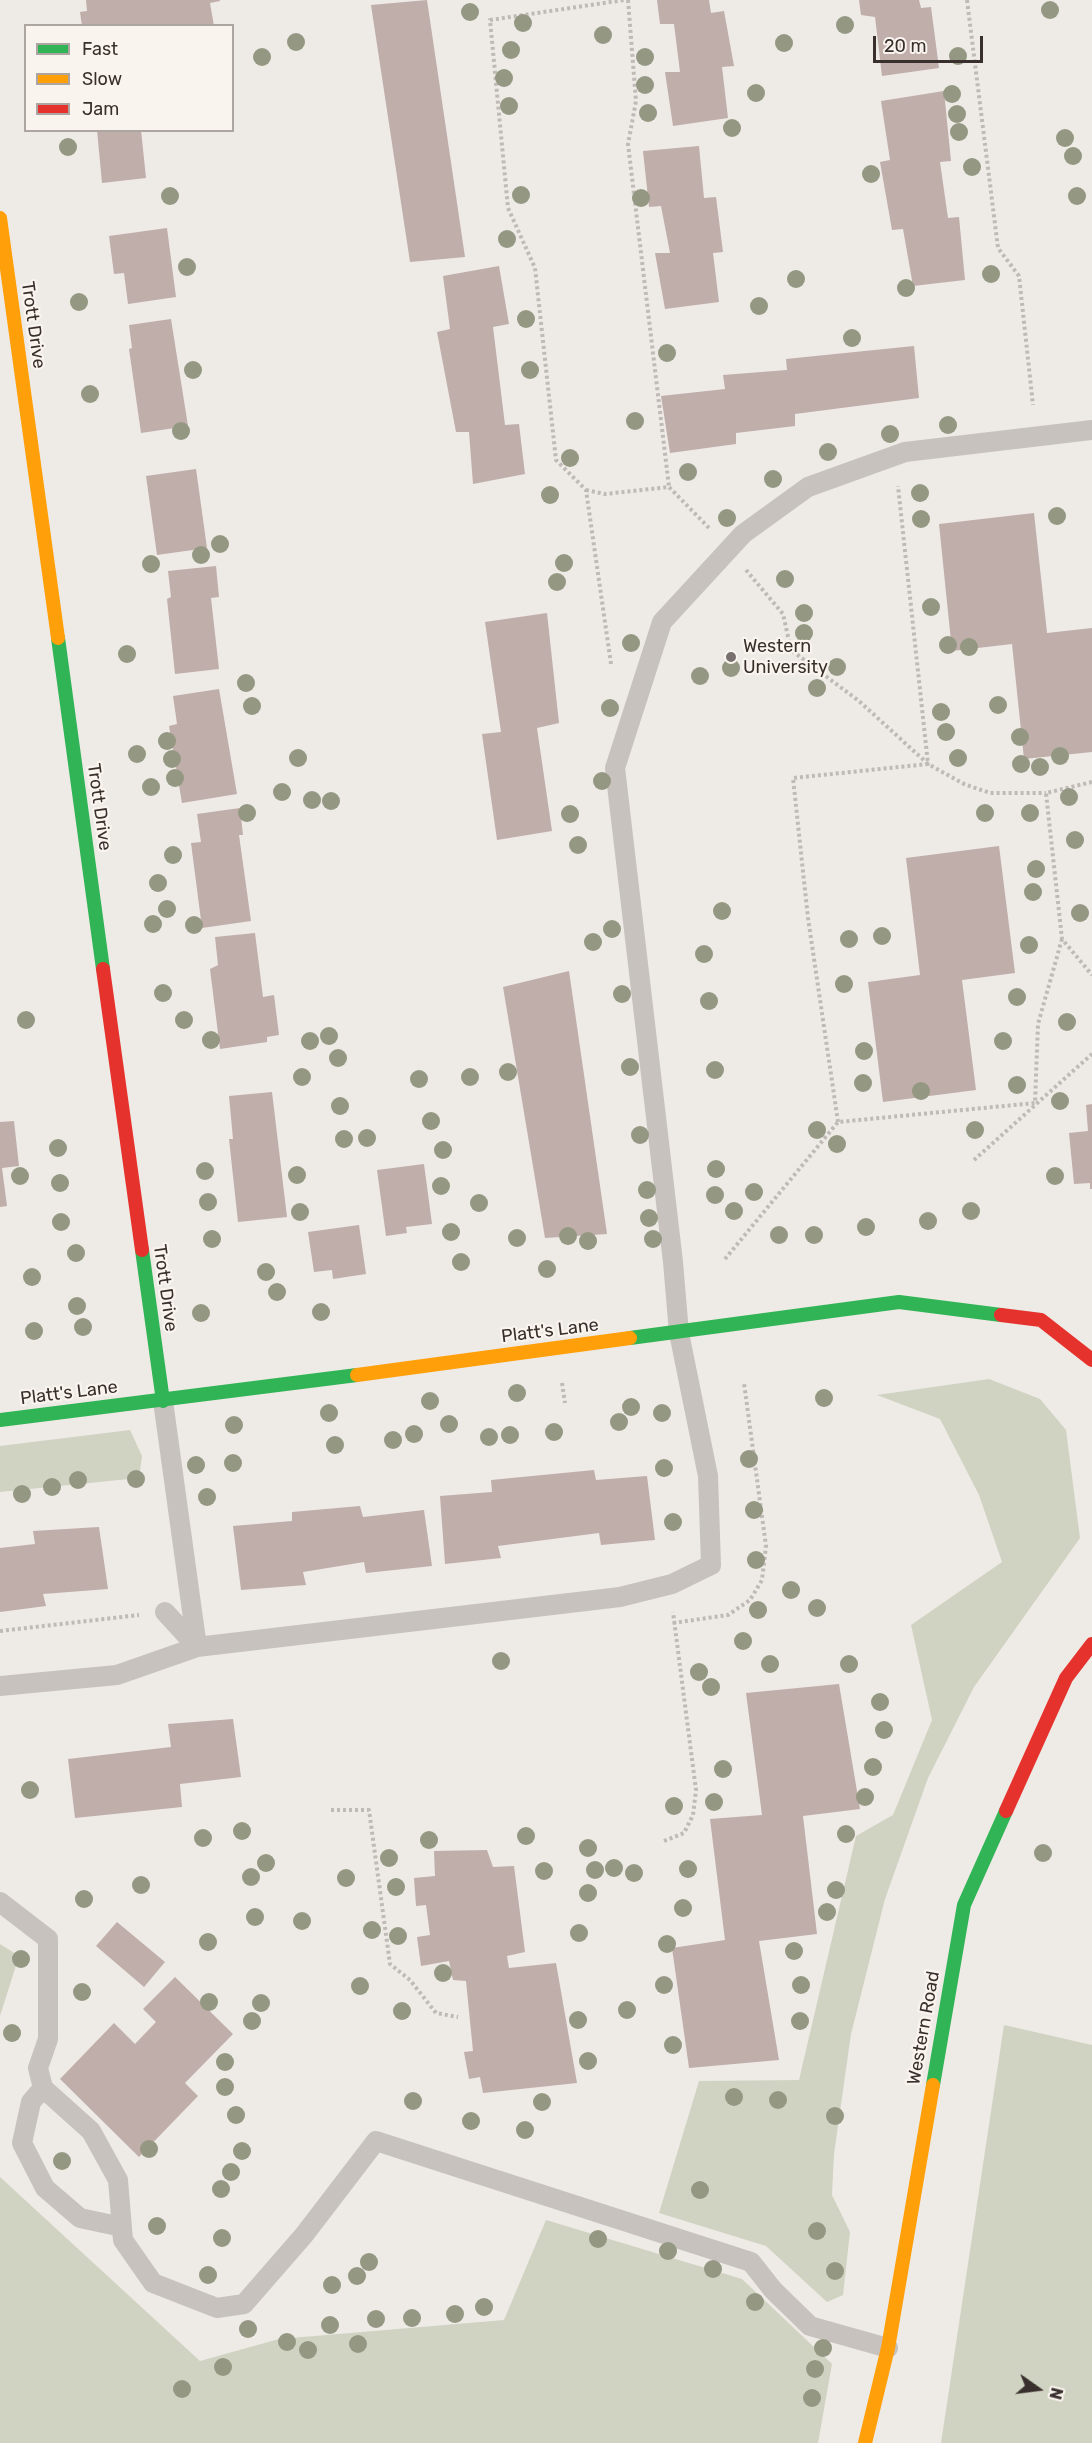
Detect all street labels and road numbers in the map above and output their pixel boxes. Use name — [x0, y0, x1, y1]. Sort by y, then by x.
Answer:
street label: Trott Drive — [16, 280, 50, 370]
street label: Trott Drive — [82, 762, 116, 852]
street label: Trott Drive — [148, 1243, 182, 1333]
street label: Platt's Lane — [500, 1314, 600, 1348]
street label: Platt's Lane — [19, 1376, 119, 1410]
street label: Western Road — [903, 1969, 945, 2087]

